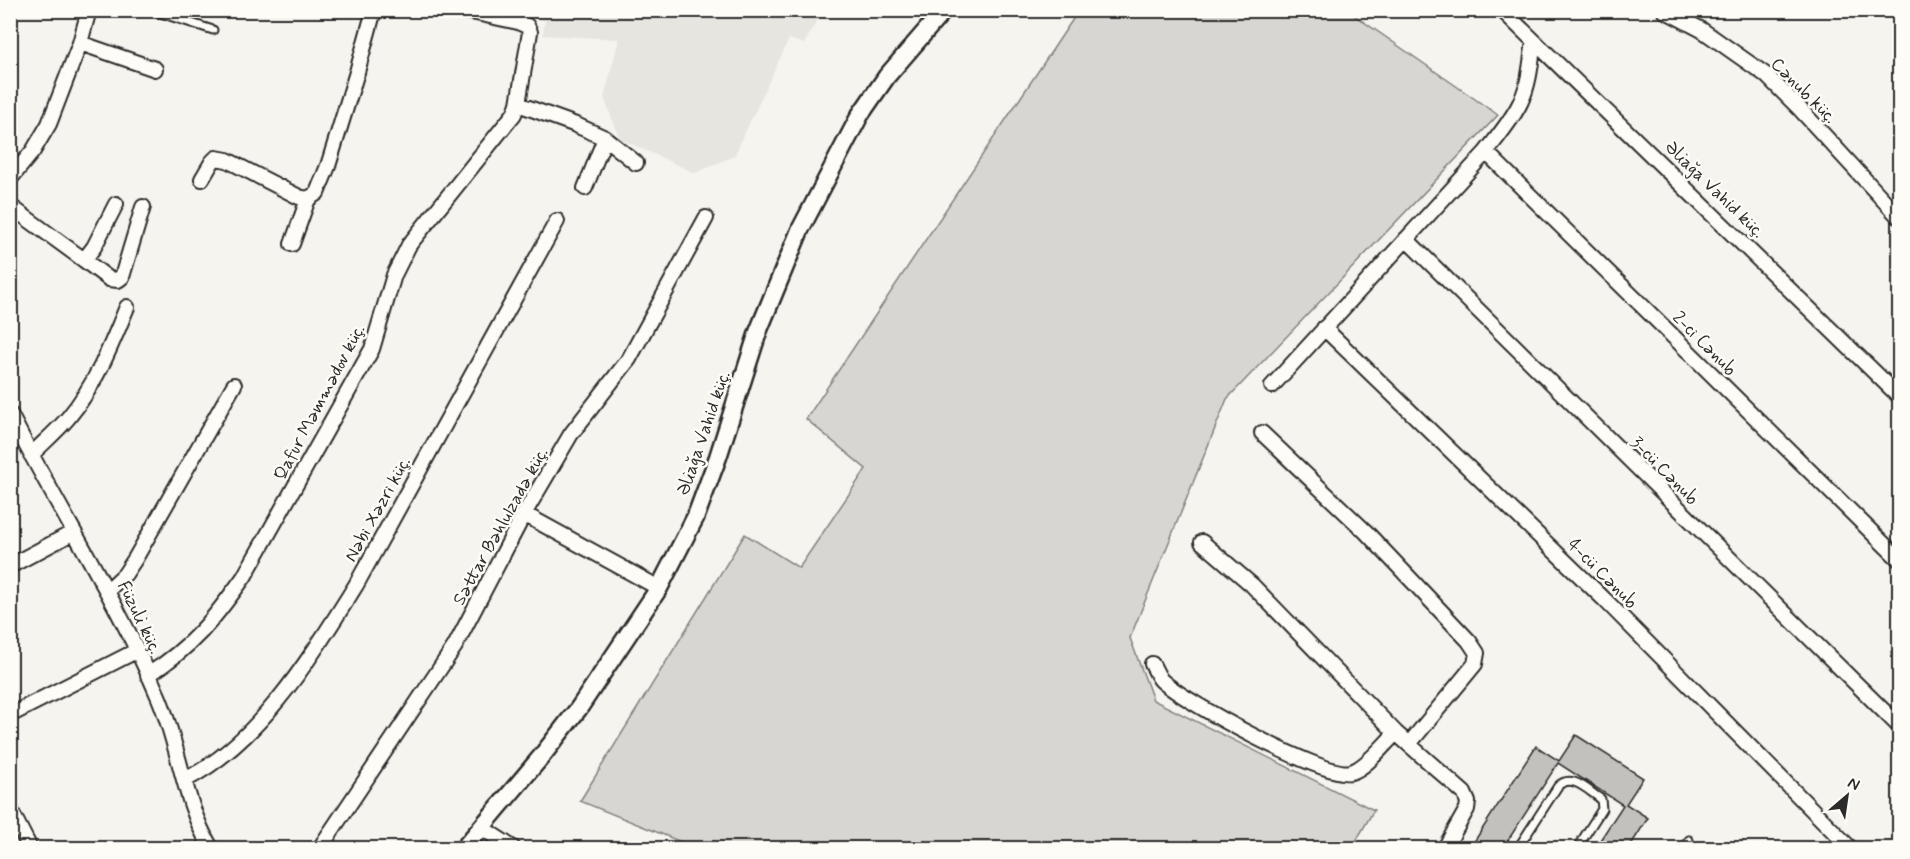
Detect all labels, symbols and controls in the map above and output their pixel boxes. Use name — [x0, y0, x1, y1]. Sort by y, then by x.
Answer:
street label: Cənub küç. — [1765, 52, 1842, 129]
street label: Əliağa Vahid küç. — [1659, 136, 1769, 244]
street label: 2-ci Cənub — [1667, 306, 1742, 381]
street label: Qafur Məmmədov küç. — [269, 320, 371, 485]
street label: Əliağa Vahid küç. — [671, 368, 736, 499]
street label: 3-cü Cənub — [1625, 431, 1704, 510]
street label: Səttar Bəhlulzadə küç. — [447, 443, 554, 610]
street label: Nəbi Xəzri küç. — [339, 453, 417, 566]
street label: 4-cü Cənub — [1562, 533, 1643, 614]
street label: Füzuli küç. — [111, 577, 167, 658]
north arrow — [1817, 766, 1877, 826]
text: N — [1844, 772, 1863, 796]

